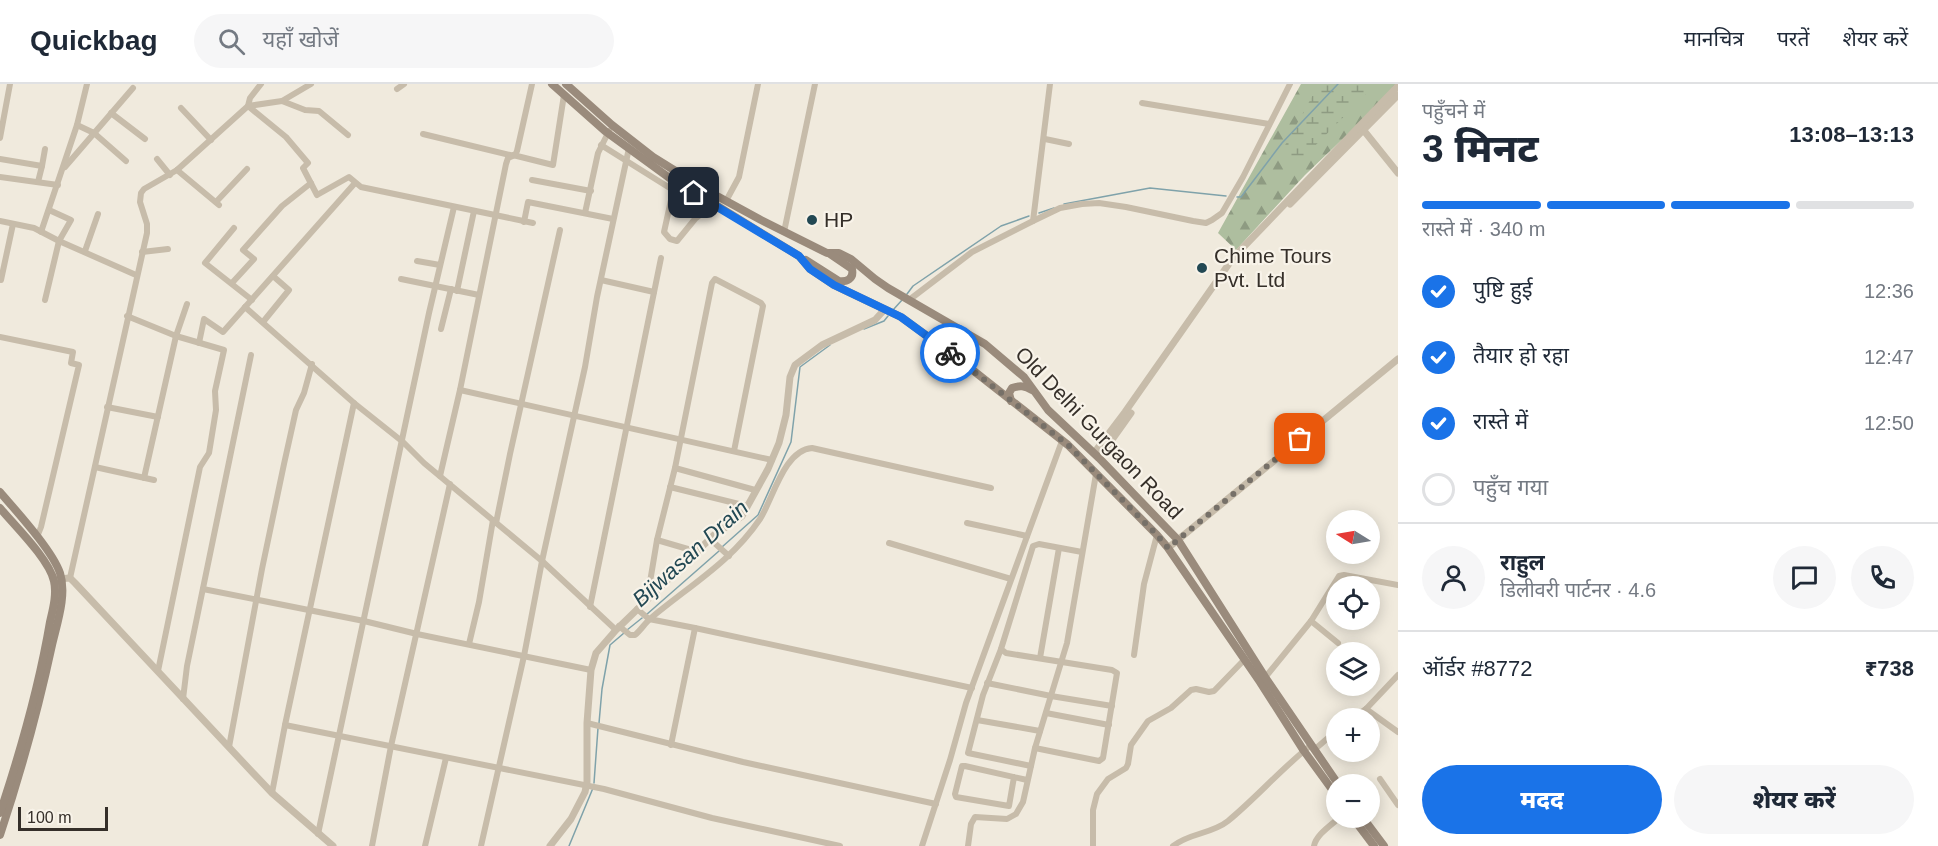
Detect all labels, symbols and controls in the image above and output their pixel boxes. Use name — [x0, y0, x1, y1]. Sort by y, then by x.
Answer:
search box — [194, 14, 614, 68]
text: Quickbag — [30, 25, 158, 56]
icon: search — [215, 25, 248, 58]
text: यहाँ खोजें — [263, 27, 339, 52]
text: मानचित्र — [1684, 27, 1744, 50]
text: परतें — [1777, 27, 1809, 50]
text: शेयर करें — [1842, 27, 1908, 50]
text: पहुँचने में — [1422, 100, 1485, 122]
text: 13:08–13:13 — [1789, 122, 1914, 147]
text: 3 मिनट — [1422, 127, 1539, 170]
pin — [668, 167, 719, 218]
icon: home — [677, 176, 710, 209]
place label: HP — [824, 208, 853, 231]
marker: HP — [805, 213, 819, 227]
text: रास्ते में · 340 m — [1422, 218, 1545, 240]
place label: Chime Tours Pvt. Ltd — [1214, 244, 1332, 291]
marker: Chime Tours Pvt. Ltd — [1195, 261, 1209, 275]
icon: check — [1422, 275, 1455, 308]
text: पुष्टि हुई — [1473, 277, 1533, 302]
text: 12:36 — [1864, 280, 1914, 302]
courier — [920, 323, 980, 383]
icon: bike — [934, 337, 967, 370]
icon: check — [1422, 341, 1455, 374]
street label: Old Delhi Gurgaon Road — [1011, 342, 1188, 523]
text: तैयार हो रहा — [1473, 343, 1569, 368]
text: 12:47 — [1864, 346, 1914, 368]
icon: check — [1422, 407, 1455, 440]
text: रास्ते में — [1473, 409, 1528, 434]
text: 12:50 — [1864, 412, 1914, 434]
pin — [1274, 413, 1325, 464]
icon: bag — [1283, 422, 1316, 455]
text: पहुँच गया — [1473, 475, 1548, 500]
water label: Bijwasan Drain — [627, 495, 753, 612]
north arrow — [1326, 510, 1380, 564]
map controls — [1326, 510, 1380, 828]
button: person — [1422, 546, 1485, 609]
button: chat — [1773, 546, 1836, 609]
button: phone — [1851, 546, 1914, 609]
text: राहुल — [1500, 550, 1545, 575]
button: locate — [1326, 576, 1380, 630]
text: डिलीवरी पार्टनर · 4.6 — [1500, 579, 1656, 601]
button: layers — [1326, 642, 1380, 696]
text: ऑर्डर #8772 — [1422, 656, 1533, 681]
text: ₹738 — [1865, 656, 1914, 681]
button: + — [1326, 708, 1380, 762]
button: मदद — [1422, 765, 1662, 834]
button: शेयर करें — [1674, 765, 1914, 834]
button: − — [1326, 774, 1380, 828]
scale bar — [18, 804, 108, 832]
text: 100 m — [27, 809, 71, 826]

